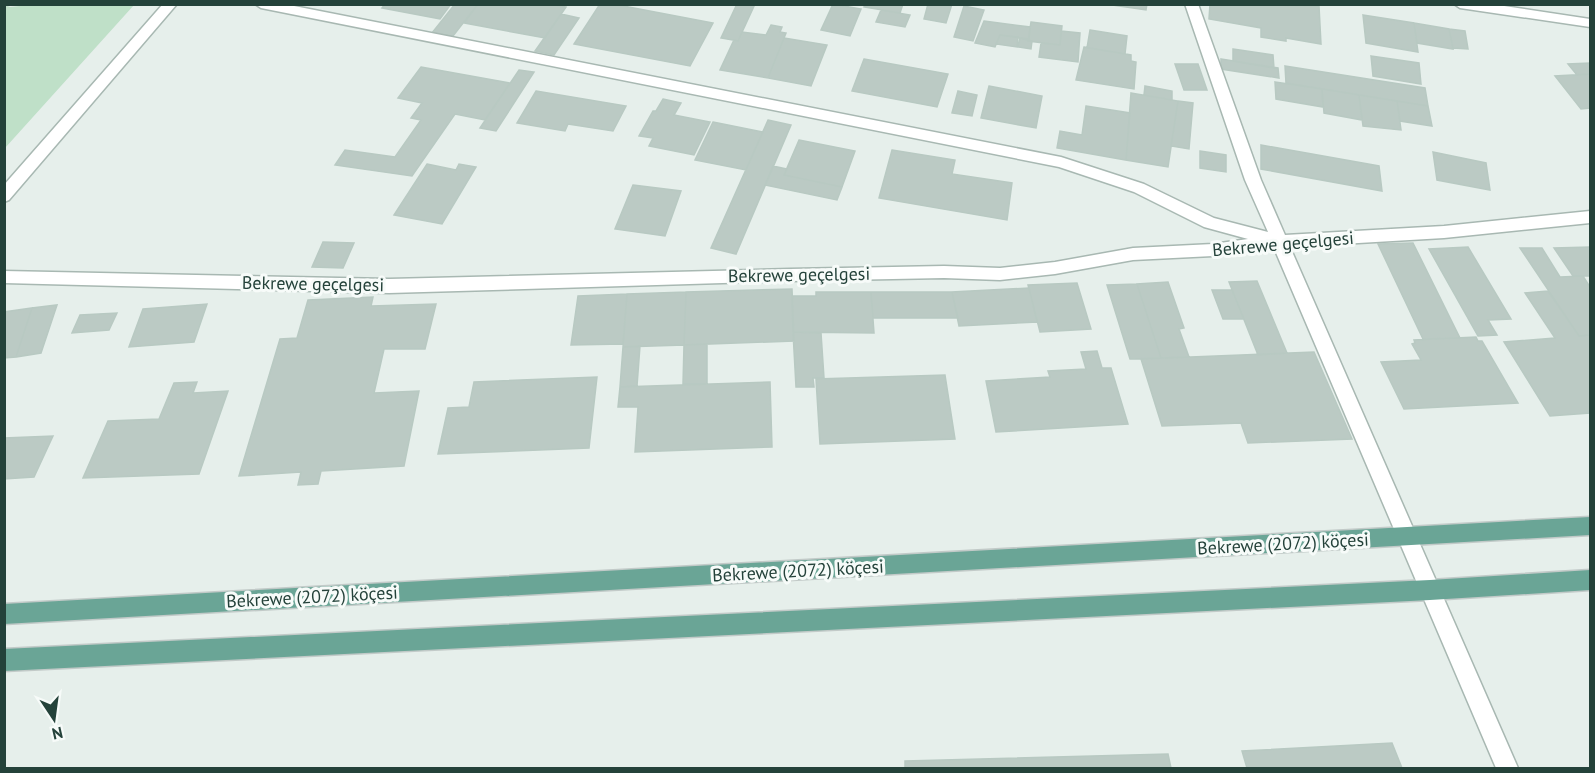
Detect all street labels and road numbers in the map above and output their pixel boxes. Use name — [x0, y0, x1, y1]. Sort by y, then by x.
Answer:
street label: Bekrewe geçelgesi — [1211, 226, 1355, 261]
street label: Bekrewe geçelgesi — [728, 262, 870, 287]
street label: Bekrewe geçelgesi — [242, 271, 384, 296]
street label: Bekrewe (2072) köçesi — [1197, 528, 1369, 559]
street label: Bekrewe (2072) köçesi — [712, 555, 884, 586]
street label: Bekrewe (2072) köçesi — [226, 581, 398, 612]

